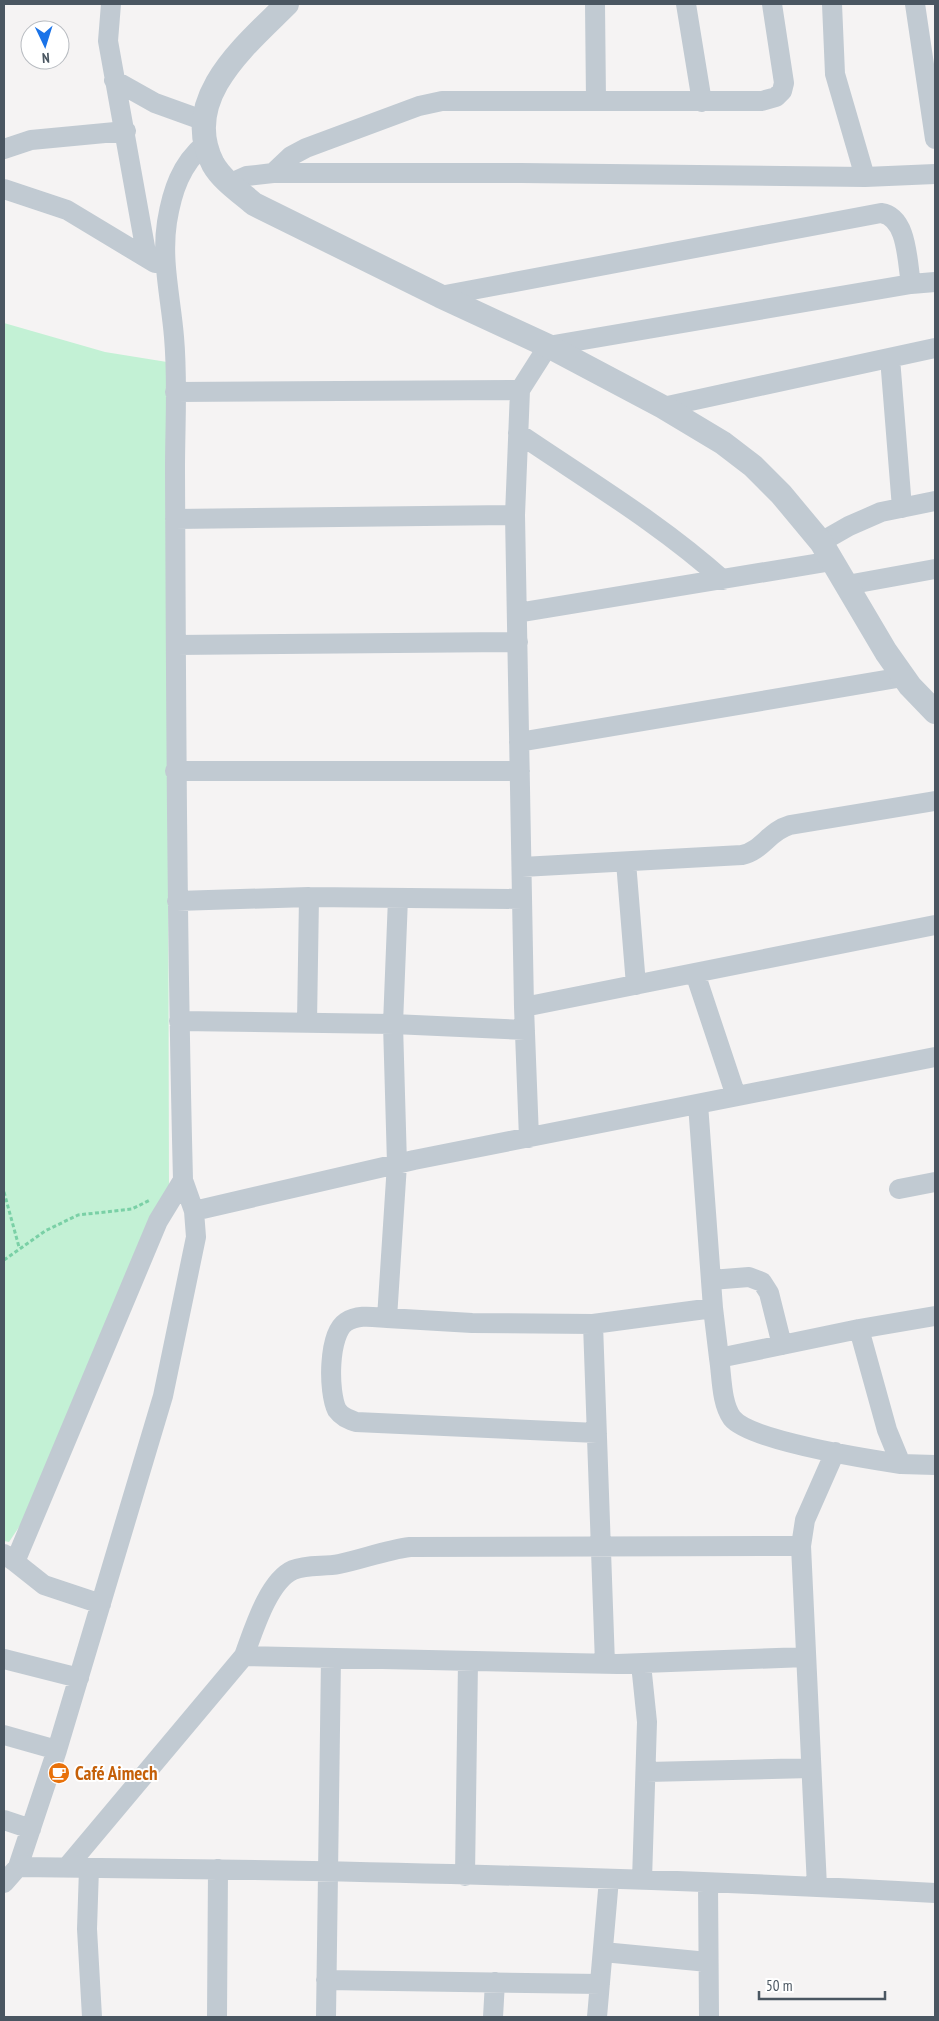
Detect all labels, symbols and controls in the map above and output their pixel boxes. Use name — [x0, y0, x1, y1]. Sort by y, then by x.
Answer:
north arrow — [20, 20, 70, 70]
text: N — [42, 49, 50, 67]
cafe icon: Café Aimech — [47, 1761, 71, 1785]
place label: Café Aimech — [75, 1761, 158, 1785]
scale bar — [759, 1968, 885, 2000]
text: 50 m — [766, 1976, 792, 1995]

